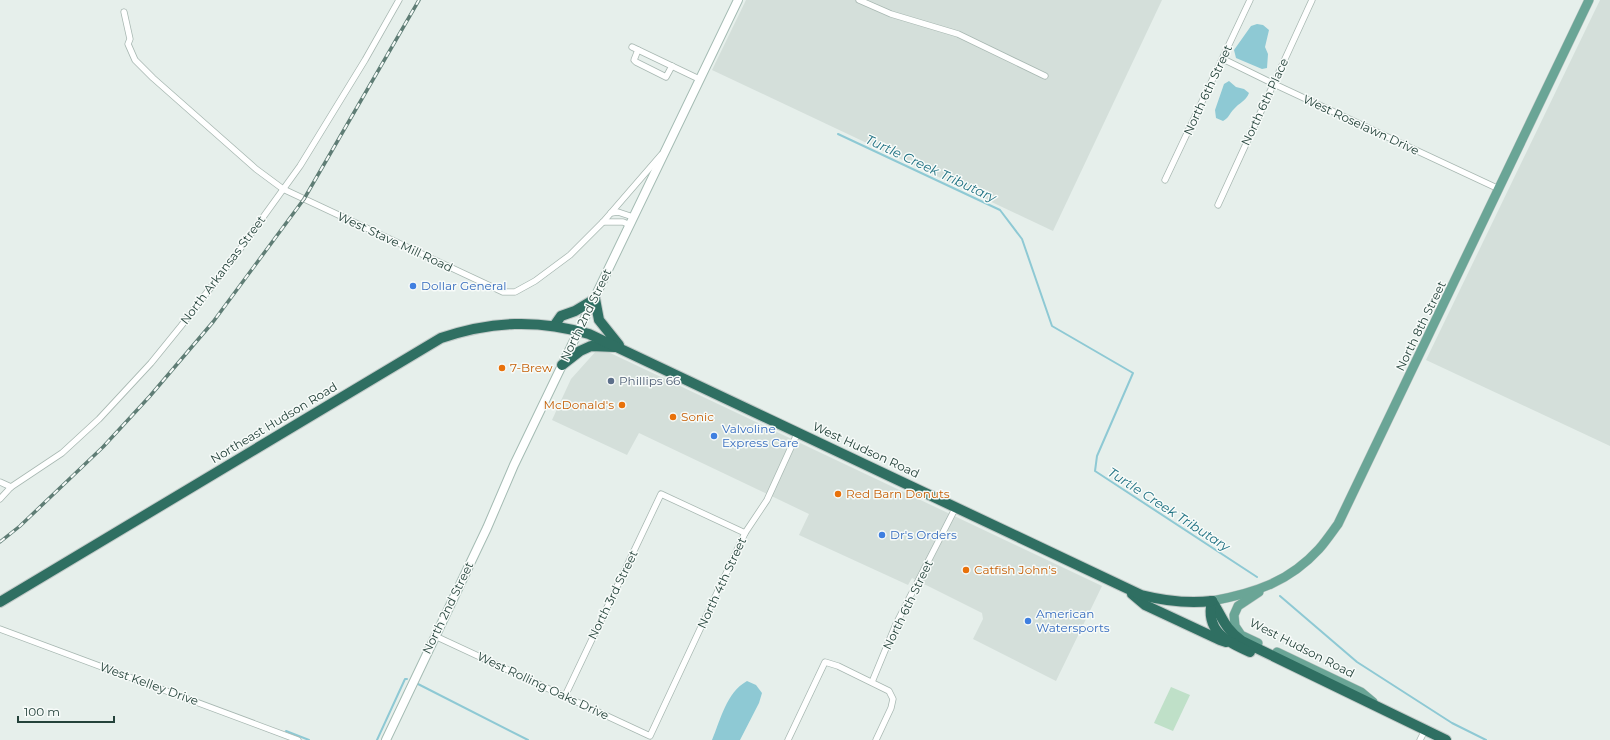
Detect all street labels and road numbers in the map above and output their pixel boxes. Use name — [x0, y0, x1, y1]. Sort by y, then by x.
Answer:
street label: North 6th Street — [1180, 42, 1235, 137]
street label: North 6th Place — [1238, 56, 1291, 148]
street label: West Roselawn Drive — [1301, 91, 1422, 158]
street label: West Stave Mill Road — [335, 208, 455, 275]
street label: North Arkansas Street — [177, 212, 268, 327]
street label: North 2nd Street — [557, 266, 614, 363]
street label: North 8th Street — [1392, 278, 1449, 373]
street label: Northeast Hudson Road — [208, 379, 340, 466]
street label: West Hudson Road — [811, 418, 922, 481]
street label: North 4th Street — [694, 535, 749, 631]
street label: North 3rd Street — [584, 548, 641, 642]
street label: North 6th Street — [879, 557, 936, 652]
street label: North 2nd Street — [419, 559, 476, 656]
street label: West Hudson Road — [1247, 615, 1357, 681]
street label: West Rolling Oaks Drive — [475, 648, 612, 723]
street label: West Kelley Drive — [98, 659, 201, 708]

